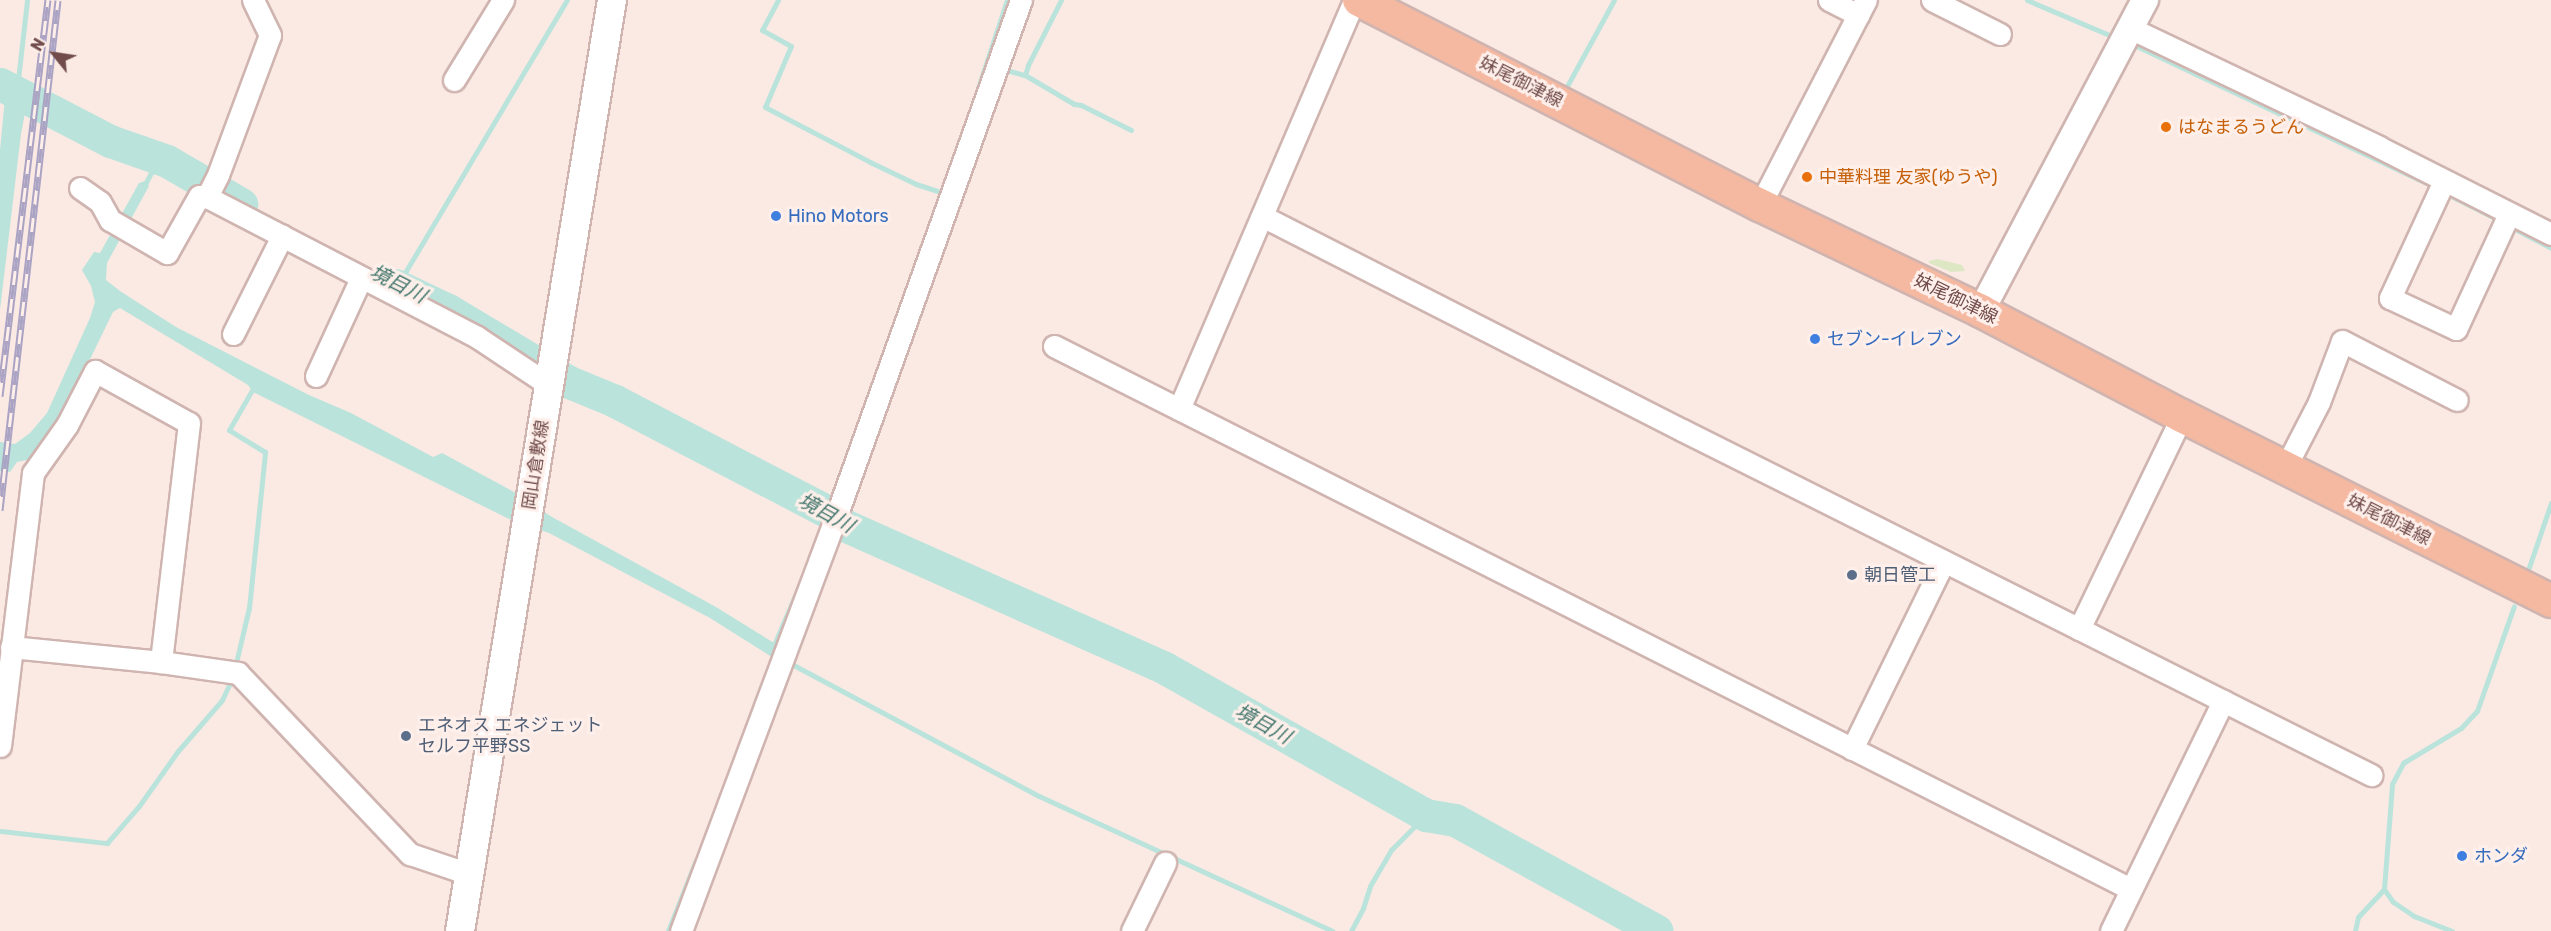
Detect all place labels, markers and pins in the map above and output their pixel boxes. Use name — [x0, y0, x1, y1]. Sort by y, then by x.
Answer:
place label: はなまるうどん — [2178, 116, 2304, 138]
marker: はなまるうどん — [2159, 120, 2173, 134]
place label: 中華料理 友家(ゆうや) — [1819, 166, 1998, 188]
marker: 中華料理 友家(ゆうや) — [1800, 170, 1814, 184]
place label: Hino Motors — [788, 205, 889, 227]
marker: Hino Motors — [769, 209, 783, 223]
place label: セブン-イレブン — [1827, 328, 1962, 350]
marker: セブン-イレブン — [1808, 332, 1822, 346]
place label: 朝日管工 — [1864, 564, 1936, 586]
marker: 朝日管工 — [1845, 568, 1859, 582]
place label: エネオス エネジェット セルフ平野SS — [418, 715, 602, 758]
marker: エネオス エネジェット セルフ平野SS — [399, 729, 413, 743]
place label: ホンダ — [2474, 845, 2528, 867]
marker: ホンダ — [2455, 849, 2469, 863]

